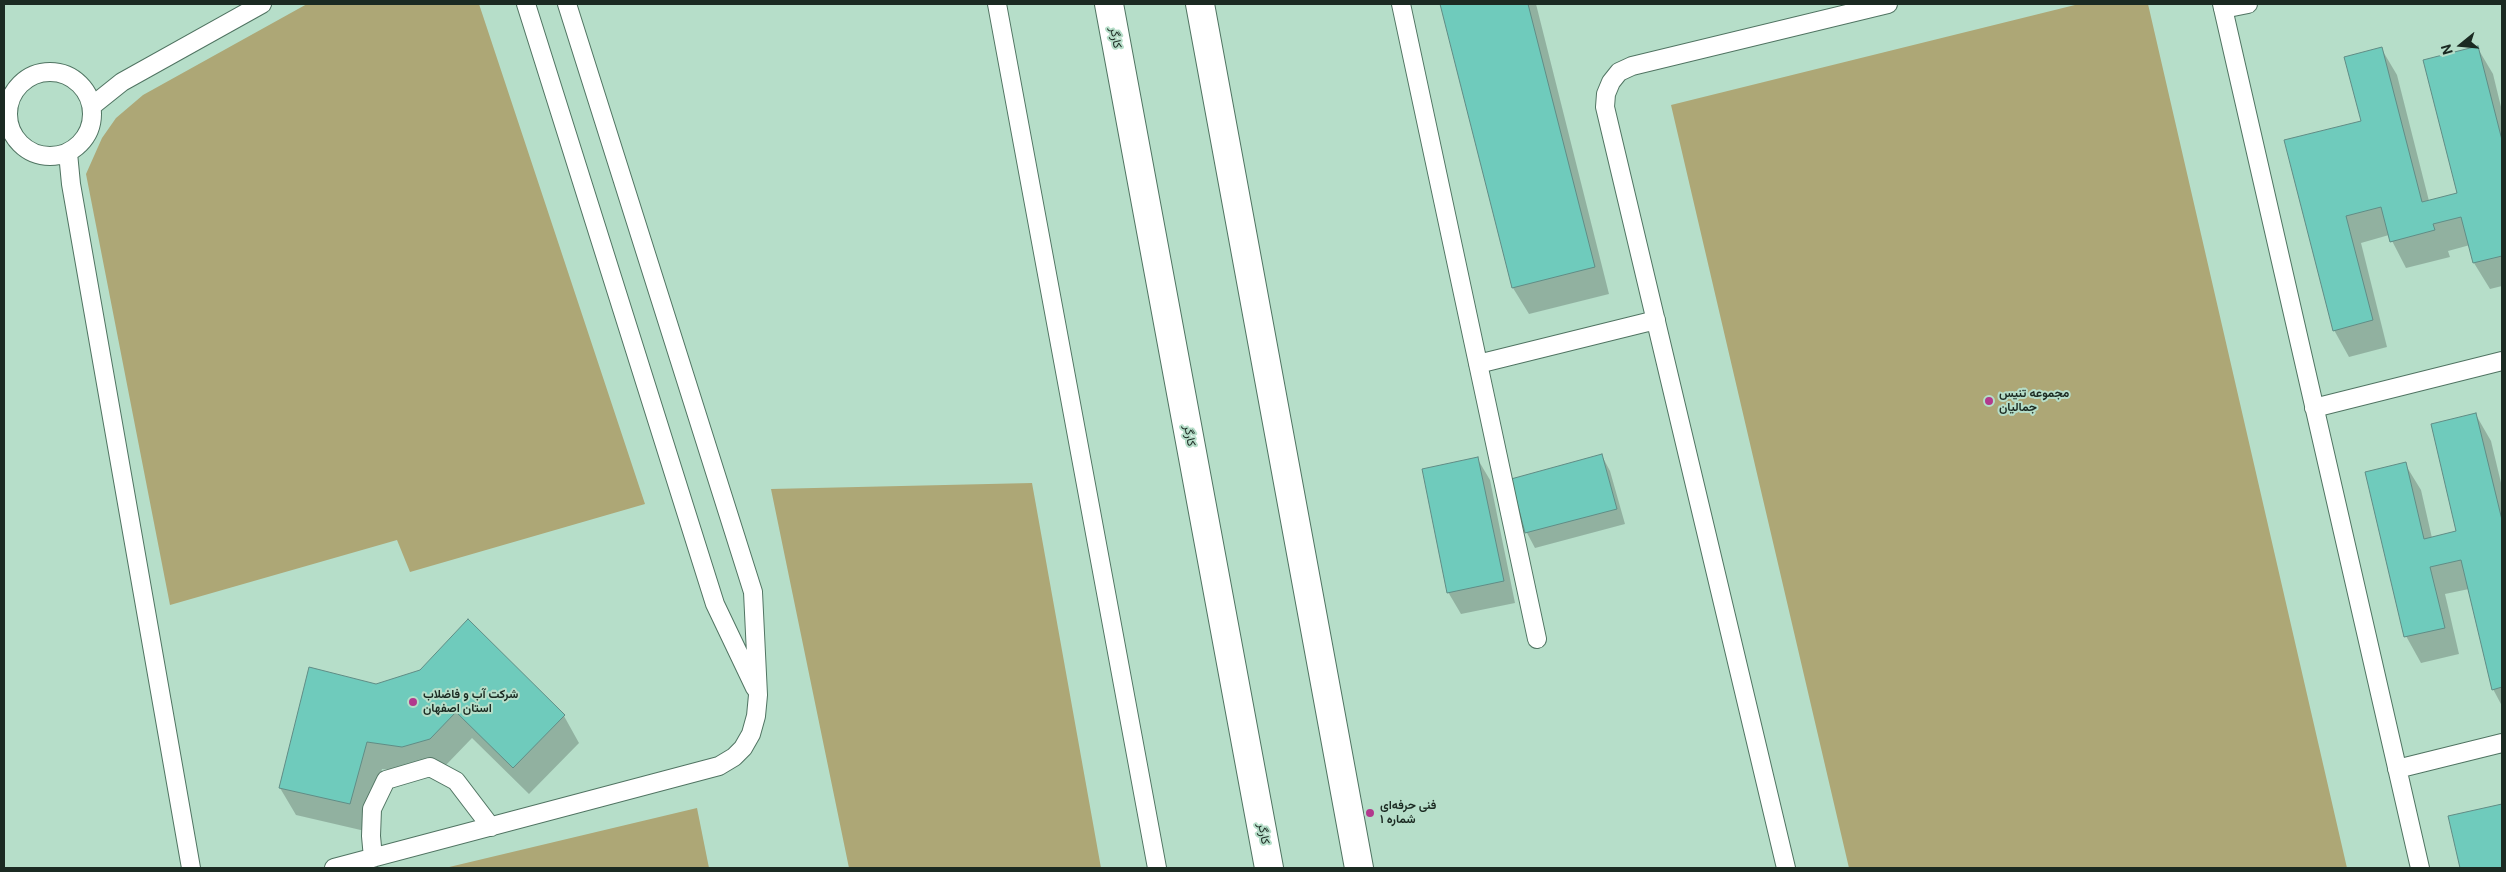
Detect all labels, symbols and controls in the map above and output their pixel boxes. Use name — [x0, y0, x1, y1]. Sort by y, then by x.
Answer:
north arrow — [2436, 20, 2486, 70]
street label: کارگر — [1106, 26, 1124, 50]
text: N — [2438, 42, 2456, 56]
place label: مجموعه تنیس جمالیان — [1999, 387, 2069, 415]
marker: مجموعه تنیس جمالیان — [1983, 395, 1995, 407]
street label: کارگر — [1180, 424, 1198, 448]
place label: شرکت آب و فاضلاب استان اصفهان — [423, 688, 518, 716]
marker: شرکت آب و فاضلاب استان اصفهان — [407, 696, 419, 708]
place label: فنی حرفه‌ای شماره ۱ — [1380, 799, 1436, 827]
marker: فنی حرفه‌ای شماره ۱ — [1364, 807, 1376, 819]
street label: کارگر — [1254, 822, 1272, 846]

